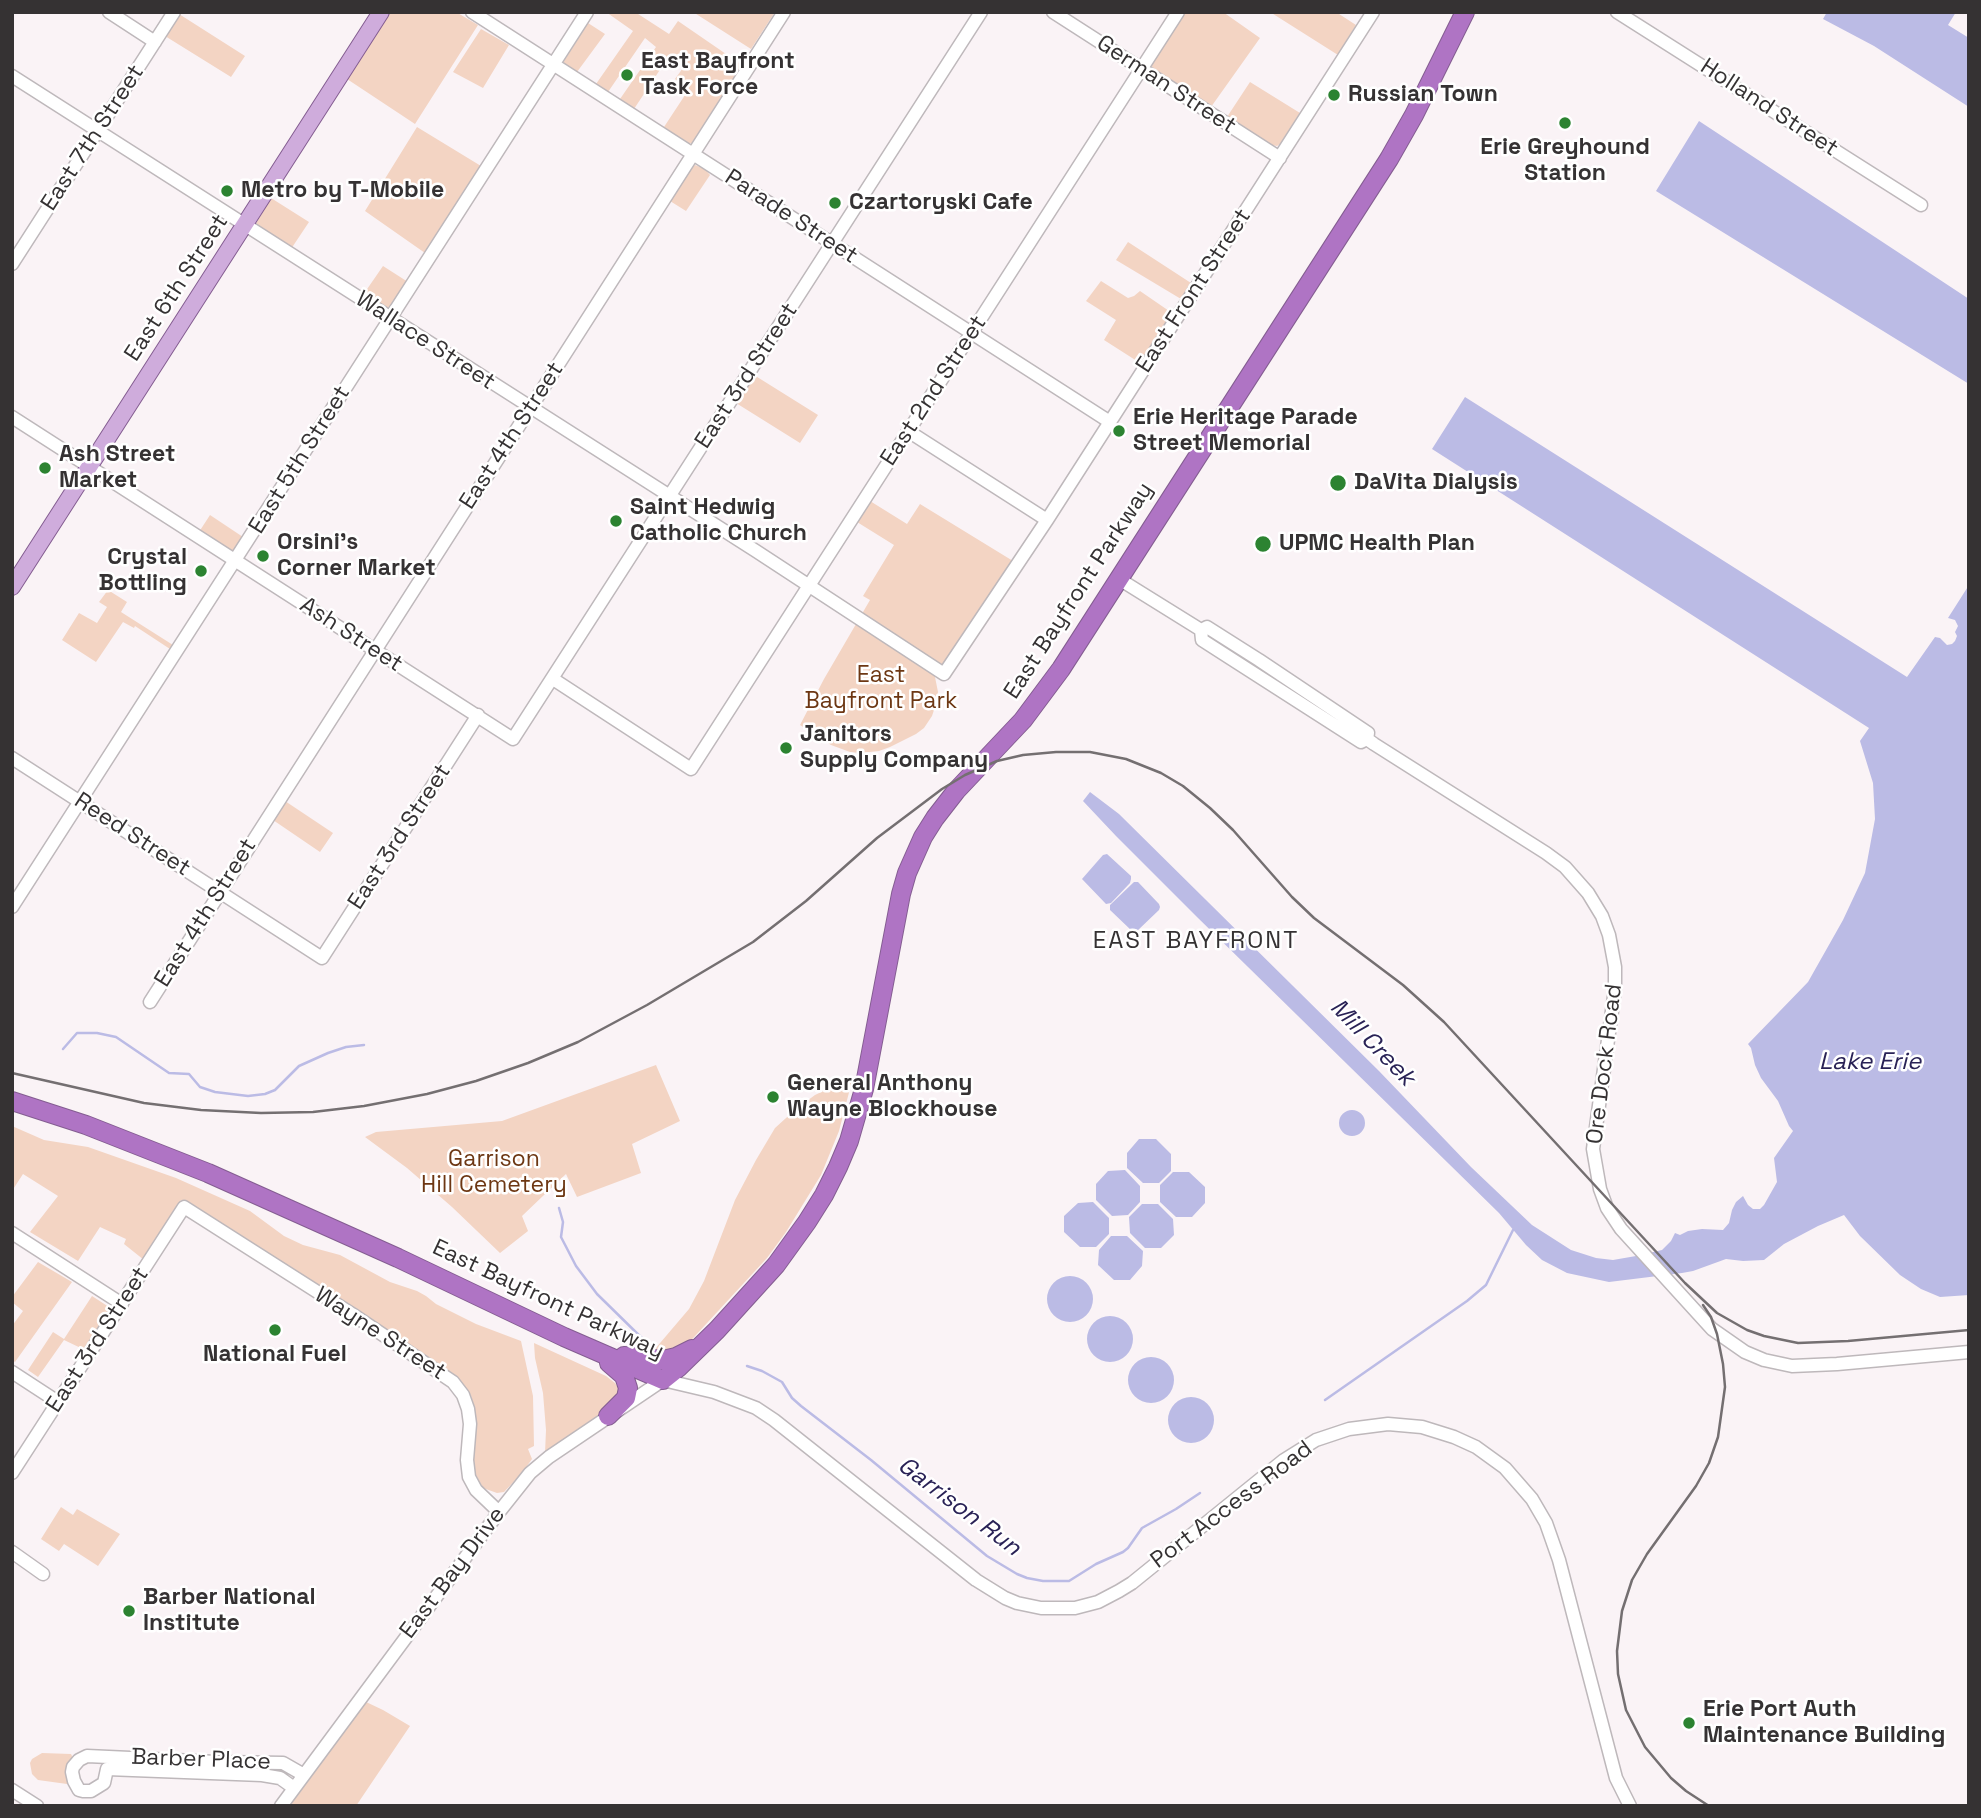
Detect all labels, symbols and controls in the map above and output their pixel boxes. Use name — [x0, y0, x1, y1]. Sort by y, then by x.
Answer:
street label: German Street — [1091, 30, 1241, 140]
place label: East Bayfront Task Force — [641, 48, 795, 102]
street label: Holland Street — [1695, 53, 1843, 163]
street label: East 7th Street — [36, 60, 150, 216]
marker: East Bayfront Task Force — [619, 67, 635, 83]
place label: Russian Town — [1348, 81, 1498, 109]
marker: Russian Town — [1326, 87, 1342, 103]
marker: Erie Greyhound Station — [1557, 115, 1573, 131]
place label: Erie Greyhound Station — [1480, 134, 1650, 188]
street label: Parade Street — [719, 164, 863, 270]
place label: Metro by T-Mobile — [241, 177, 444, 205]
marker: Metro by T-Mobile — [219, 183, 235, 199]
place label: Czartoryski Cafe — [849, 189, 1033, 217]
marker: Czartoryski Cafe — [827, 195, 843, 211]
street label: East Front Street — [1131, 204, 1257, 378]
street label: East 6th Street — [119, 209, 235, 367]
street label: Wallace Street — [350, 286, 500, 396]
street label: East 3rd Street — [690, 298, 804, 454]
street label: East 2nd Street — [875, 311, 993, 471]
street label: East 4th Street — [454, 357, 570, 515]
street label: East 5th Street — [243, 381, 357, 539]
place label: Erie Heritage Parade Street Memorial — [1133, 404, 1358, 458]
marker: Erie Heritage Parade Street Memorial — [1111, 423, 1127, 439]
place label: Ash Street Market — [59, 441, 175, 495]
marker: Ash Street Market — [37, 460, 53, 476]
place label: DaVita Dialysis — [1354, 469, 1518, 497]
marker: DaVita Dialysis — [1328, 473, 1348, 493]
street label: East Bayfront Parkway — [999, 478, 1159, 704]
place label: Saint Hedwig Catholic Church — [630, 494, 807, 548]
marker: Saint Hedwig Catholic Church — [608, 513, 624, 529]
place label: Orsini's Corner Market — [277, 529, 436, 583]
place label: UPMC Health Plan — [1279, 530, 1475, 558]
marker: UPMC Health Plan — [1253, 534, 1273, 554]
place label: Crystal Bottling — [99, 544, 187, 598]
marker: Orsini's Corner Market — [255, 548, 271, 564]
marker: Crystal Bottling — [193, 563, 209, 579]
street label: Ash Street — [294, 592, 408, 678]
park label: East Bayfront Park — [805, 662, 957, 716]
place label: Janitors Supply Company — [800, 721, 988, 775]
marker: Janitors Supply Company — [778, 740, 794, 756]
street label: East 3rd Street — [343, 759, 457, 915]
street label: Reed Street — [69, 787, 195, 883]
street label: East 4th Street — [149, 834, 263, 992]
district label: EAST BAYFRONT — [1094, 927, 1298, 955]
street label: Ore Dock Road — [1581, 982, 1629, 1146]
water label: Mill Creek — [1323, 993, 1421, 1093]
water label: Lake Erie — [1819, 1048, 1921, 1076]
place label: General Anthony Wayne Blockhouse — [787, 1070, 998, 1124]
marker: General Anthony Wayne Blockhouse — [765, 1089, 781, 1105]
park label: Garrison Hill Cemetery — [421, 1146, 567, 1200]
street label: East Bayfront Parkway — [428, 1234, 668, 1366]
street label: East 3rd Street — [41, 1262, 155, 1418]
street label: Wayne Street — [309, 1281, 451, 1387]
marker: National Fuel — [267, 1322, 283, 1338]
place label: National Fuel — [203, 1341, 347, 1369]
street label: Port Access Road — [1146, 1435, 1318, 1575]
water label: Garrison Run — [892, 1451, 1026, 1563]
street label: East Bay Drive — [395, 1502, 511, 1644]
place label: Barber National Institute — [143, 1584, 316, 1638]
marker: Barber National Institute — [121, 1603, 137, 1619]
place label: Erie Port Auth Maintenance Building — [1703, 1696, 1945, 1750]
marker: Erie Port Auth Maintenance Building — [1681, 1715, 1697, 1731]
street label: Barber Place — [131, 1744, 271, 1776]

